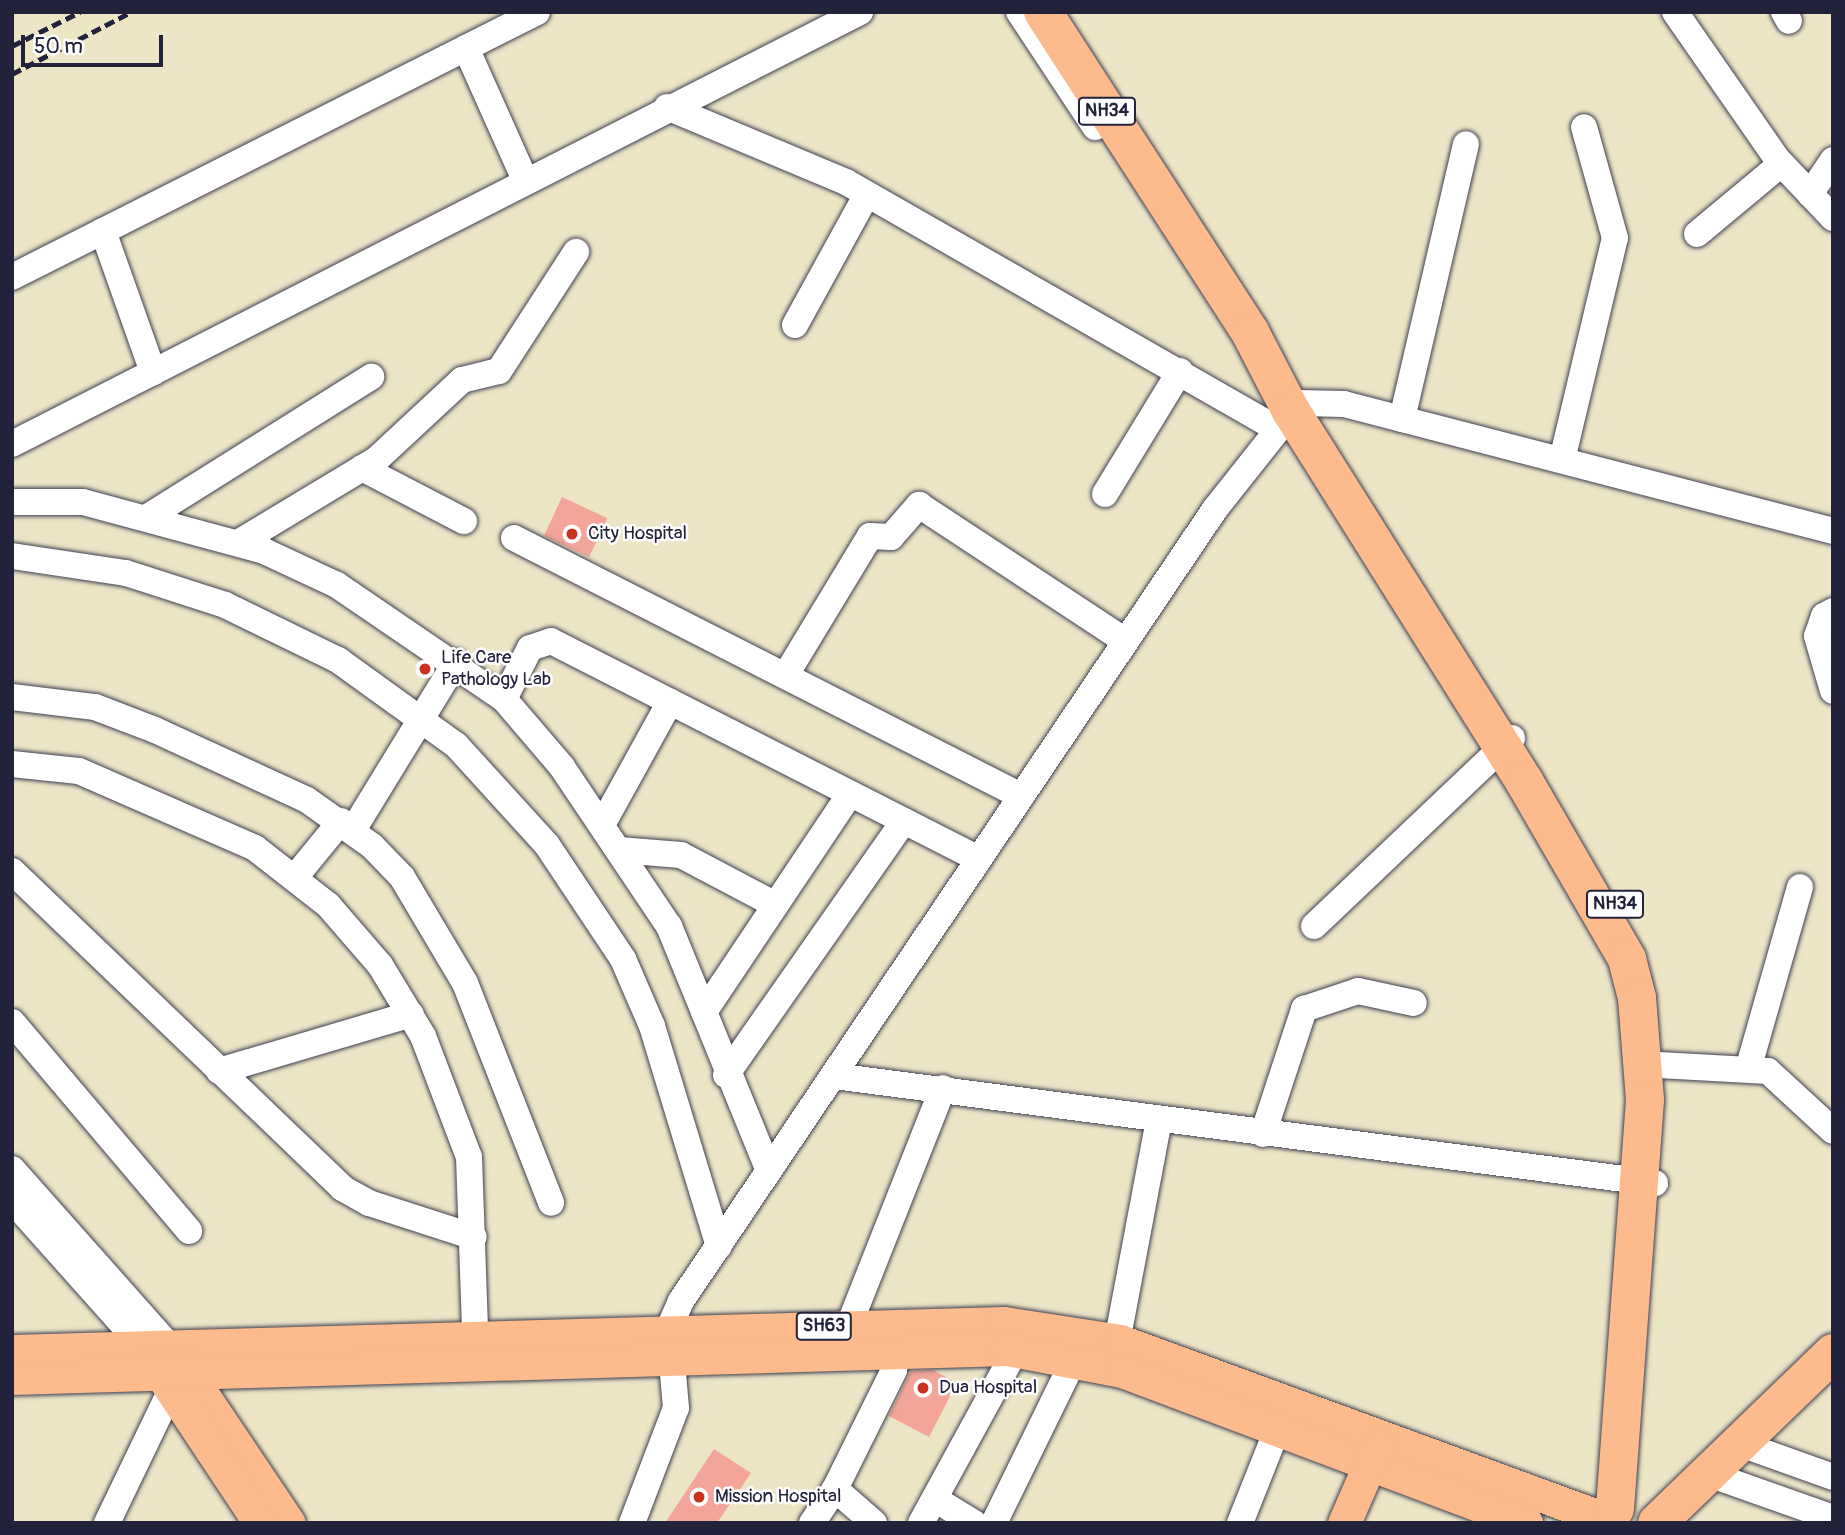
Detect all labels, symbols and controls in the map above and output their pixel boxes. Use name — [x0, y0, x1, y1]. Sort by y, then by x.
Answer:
scale bar — [24, 21, 166, 65]
text: 50 m — [34, 33, 83, 60]
road number: NH34 — [1077, 96, 1137, 126]
place label: City Hospital — [588, 523, 687, 545]
marker: City Hospital — [562, 524, 582, 544]
place label: Life Care Pathology Lab — [441, 647, 551, 691]
marker: Life Care Pathology Lab — [415, 659, 435, 679]
road number: NH34 — [1585, 890, 1645, 918]
road number: SH63 — [794, 1311, 854, 1340]
place label: Dua Hospital — [939, 1377, 1037, 1399]
marker: Dua Hospital — [913, 1378, 933, 1398]
place label: Mission Hospital — [715, 1486, 841, 1508]
marker: Mission Hospital — [689, 1487, 709, 1507]

